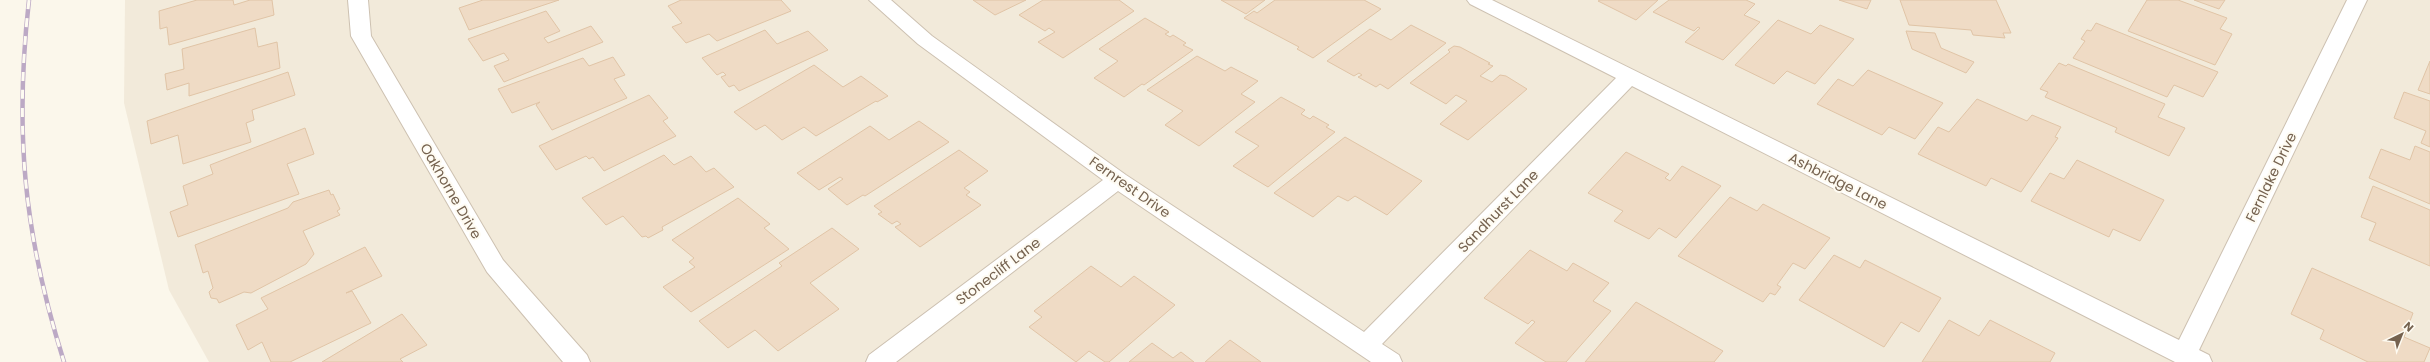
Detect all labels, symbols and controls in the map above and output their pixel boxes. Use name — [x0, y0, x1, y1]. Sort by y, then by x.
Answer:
street label: Fernlake Drive — [2241, 128, 2302, 225]
street label: Oakhorne Drive — [416, 140, 487, 243]
street label: Ashbridge Lane — [1785, 147, 1891, 215]
street label: Fernrest Drive — [1085, 152, 1175, 223]
street label: Sandhurst Lane — [1453, 165, 1543, 257]
street label: Stonecliff Lane — [951, 232, 1045, 310]
north arrow — [2382, 314, 2422, 354]
text: N — [2400, 318, 2417, 335]

